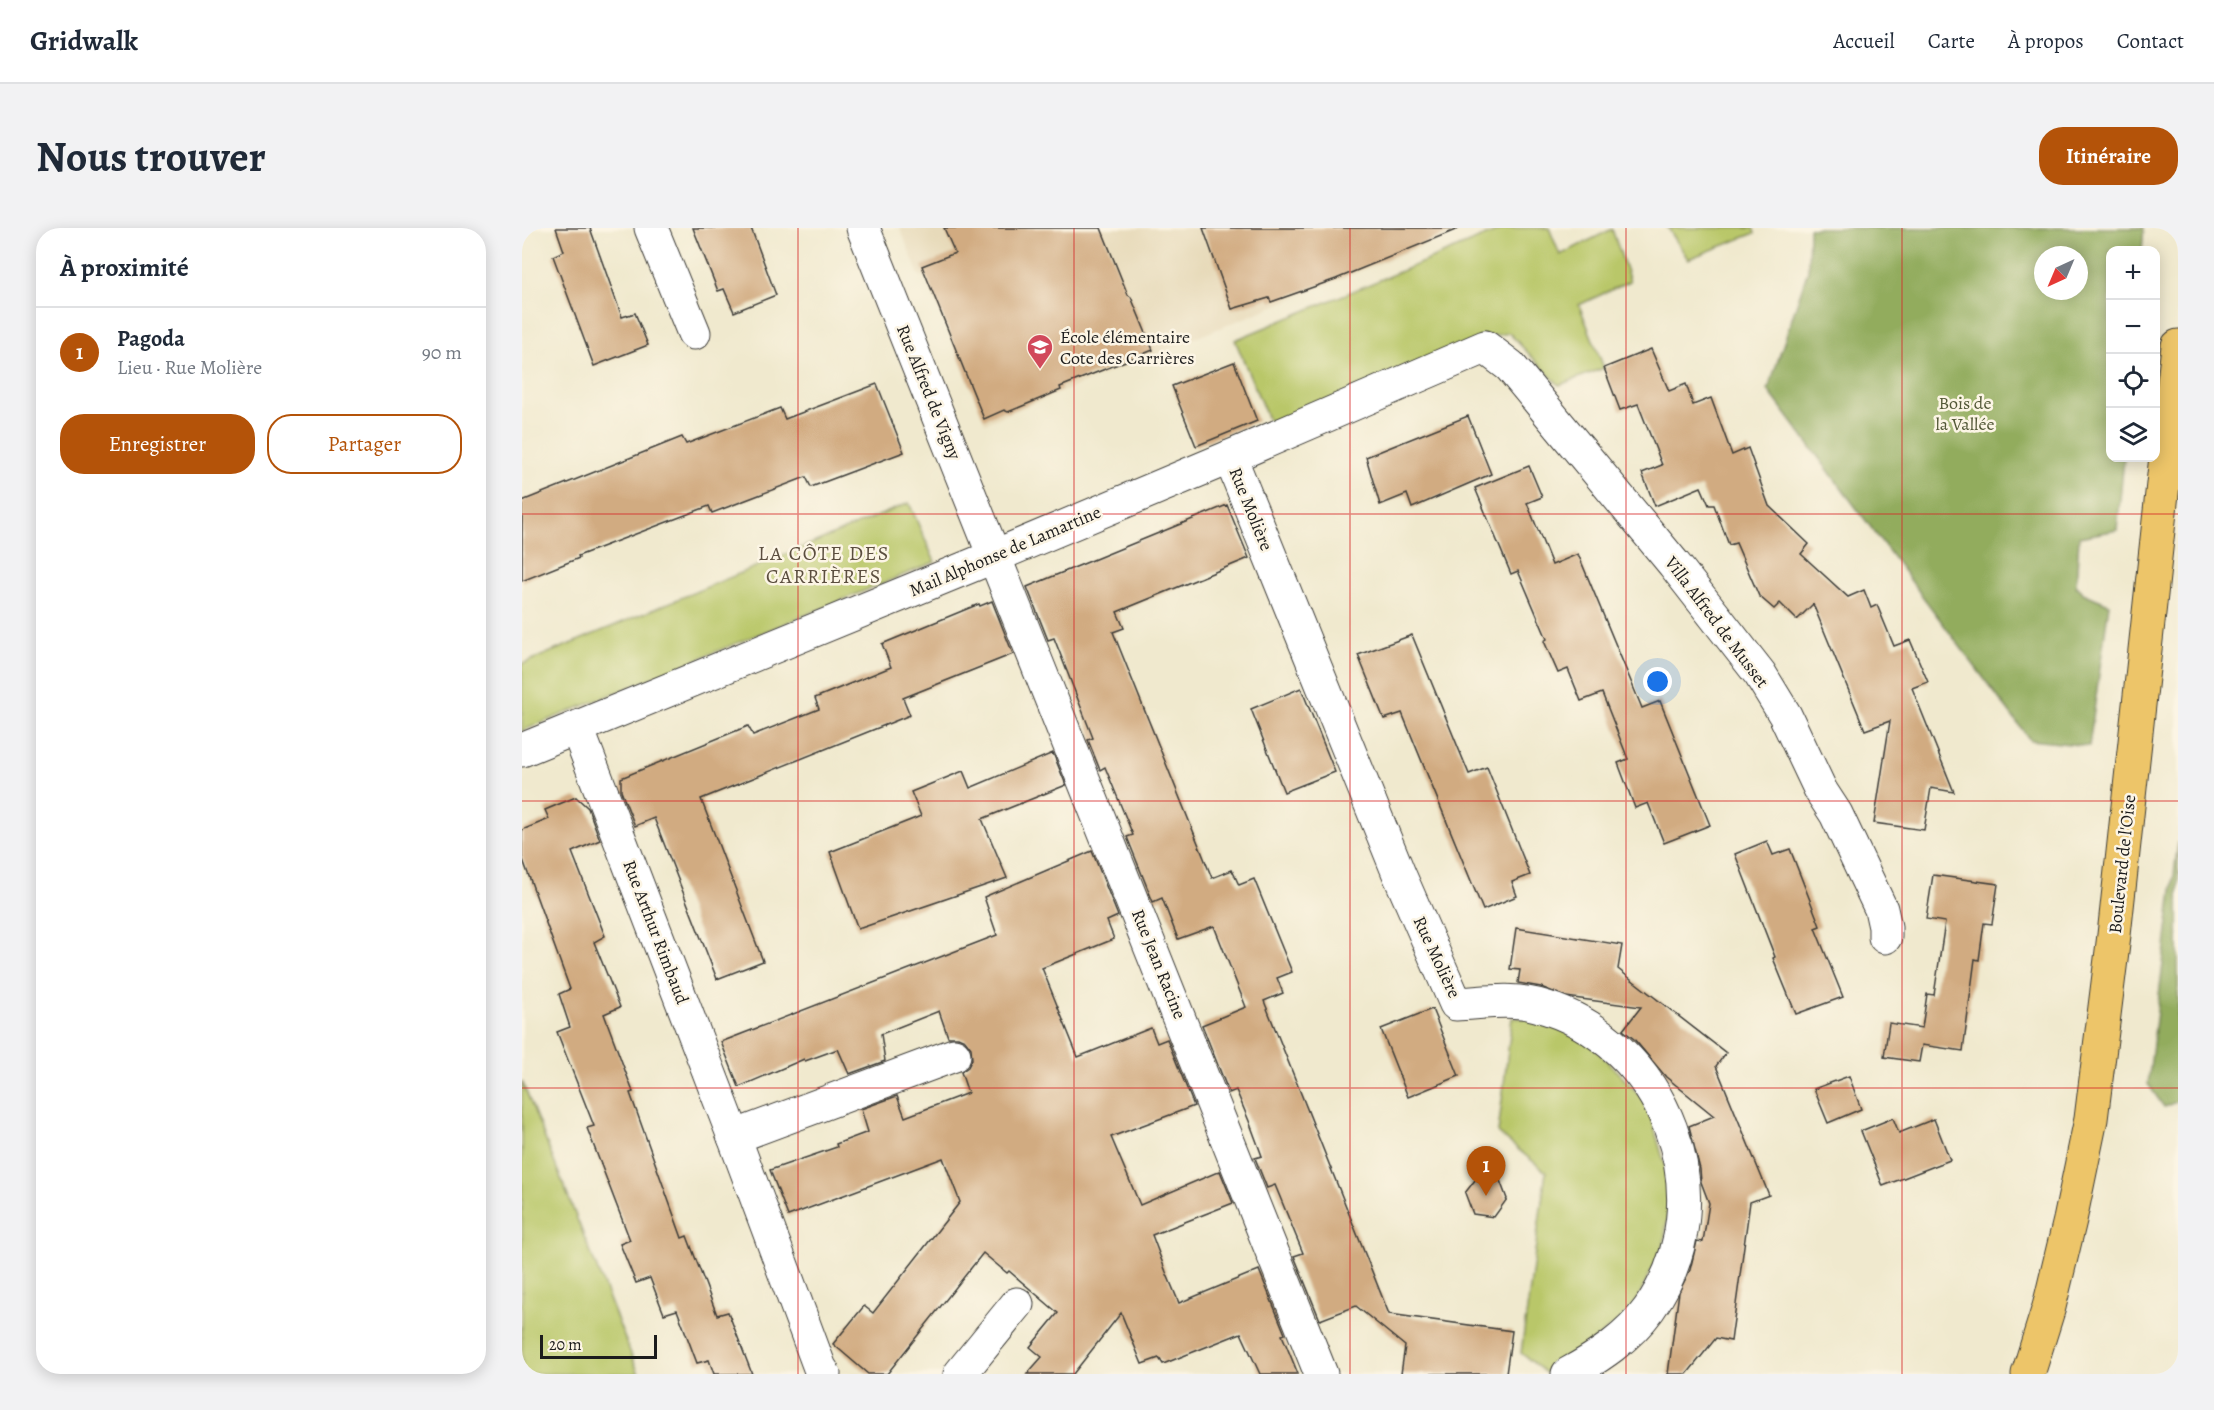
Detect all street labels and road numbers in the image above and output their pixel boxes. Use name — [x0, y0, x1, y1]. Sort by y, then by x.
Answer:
street label: Rue Alfred de Vigny — [891, 321, 967, 464]
street label: Rue Molière — [1223, 464, 1279, 554]
street label: Mail Alphonse de Lamartine — [906, 500, 1104, 602]
street label: Villa Alfred de Musset — [1659, 551, 1774, 693]
street label: Boulevard de l'Oise — [2103, 793, 2141, 935]
street label: Rue Arthur Rimbaud — [617, 857, 695, 1008]
street label: Rue Jean Racine — [1126, 905, 1192, 1023]
street label: Rue Molière — [1408, 912, 1466, 1002]

